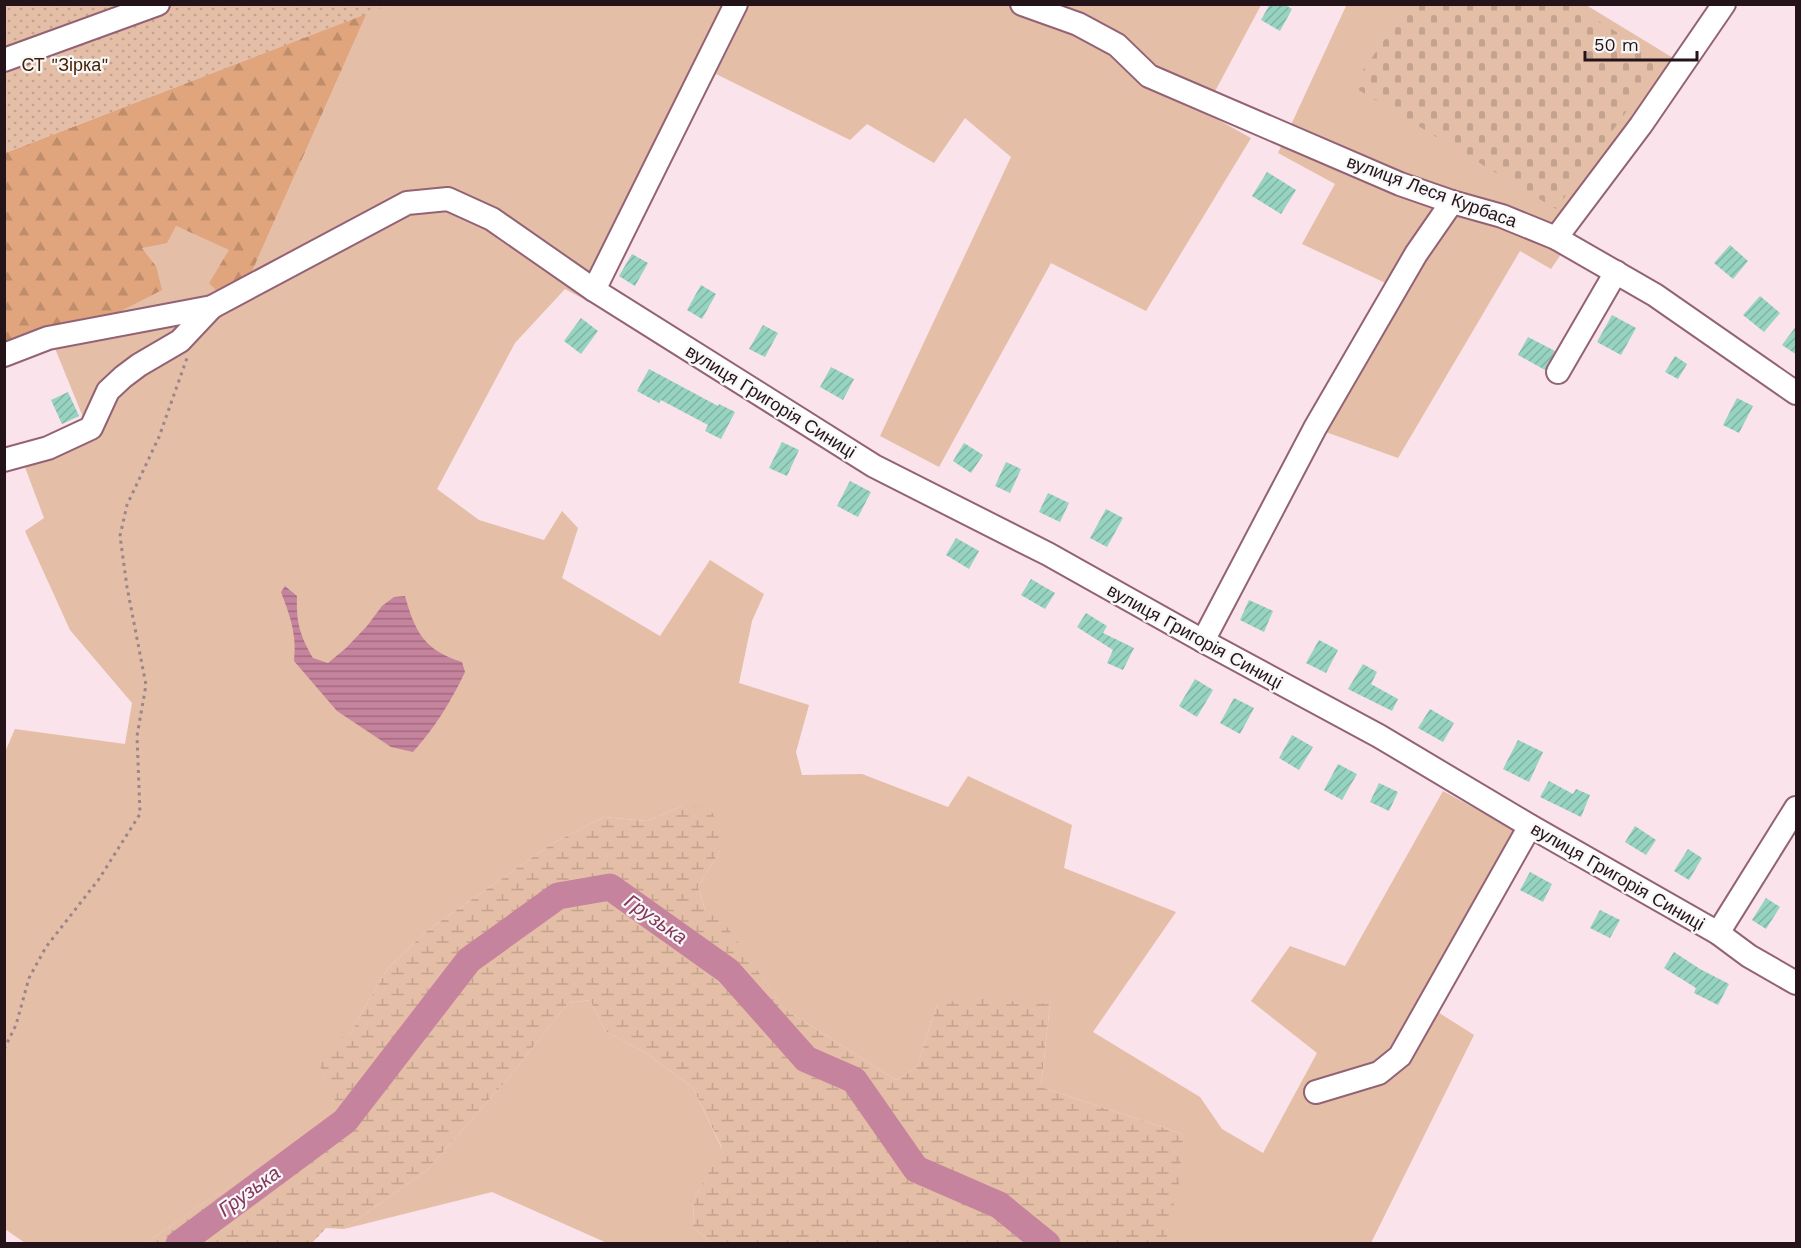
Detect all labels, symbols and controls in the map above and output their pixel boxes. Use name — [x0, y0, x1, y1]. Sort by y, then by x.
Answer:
scale bar — [1585, 24, 1698, 62]
text: 50 m — [1594, 34, 1639, 55]
park label: СТ "Зірка" — [21, 54, 109, 75]
street label: вулиця Леся Курбаса — [1344, 150, 1521, 232]
street label: вулиця Григорія Синиці — [682, 340, 860, 462]
street label: вулиця Григорія Синиці — [1104, 579, 1286, 693]
street label: вулиця Григорія Синиці — [1528, 818, 1708, 934]
water label: Грузька — [620, 889, 692, 949]
water label: Грузька — [213, 1160, 285, 1222]

